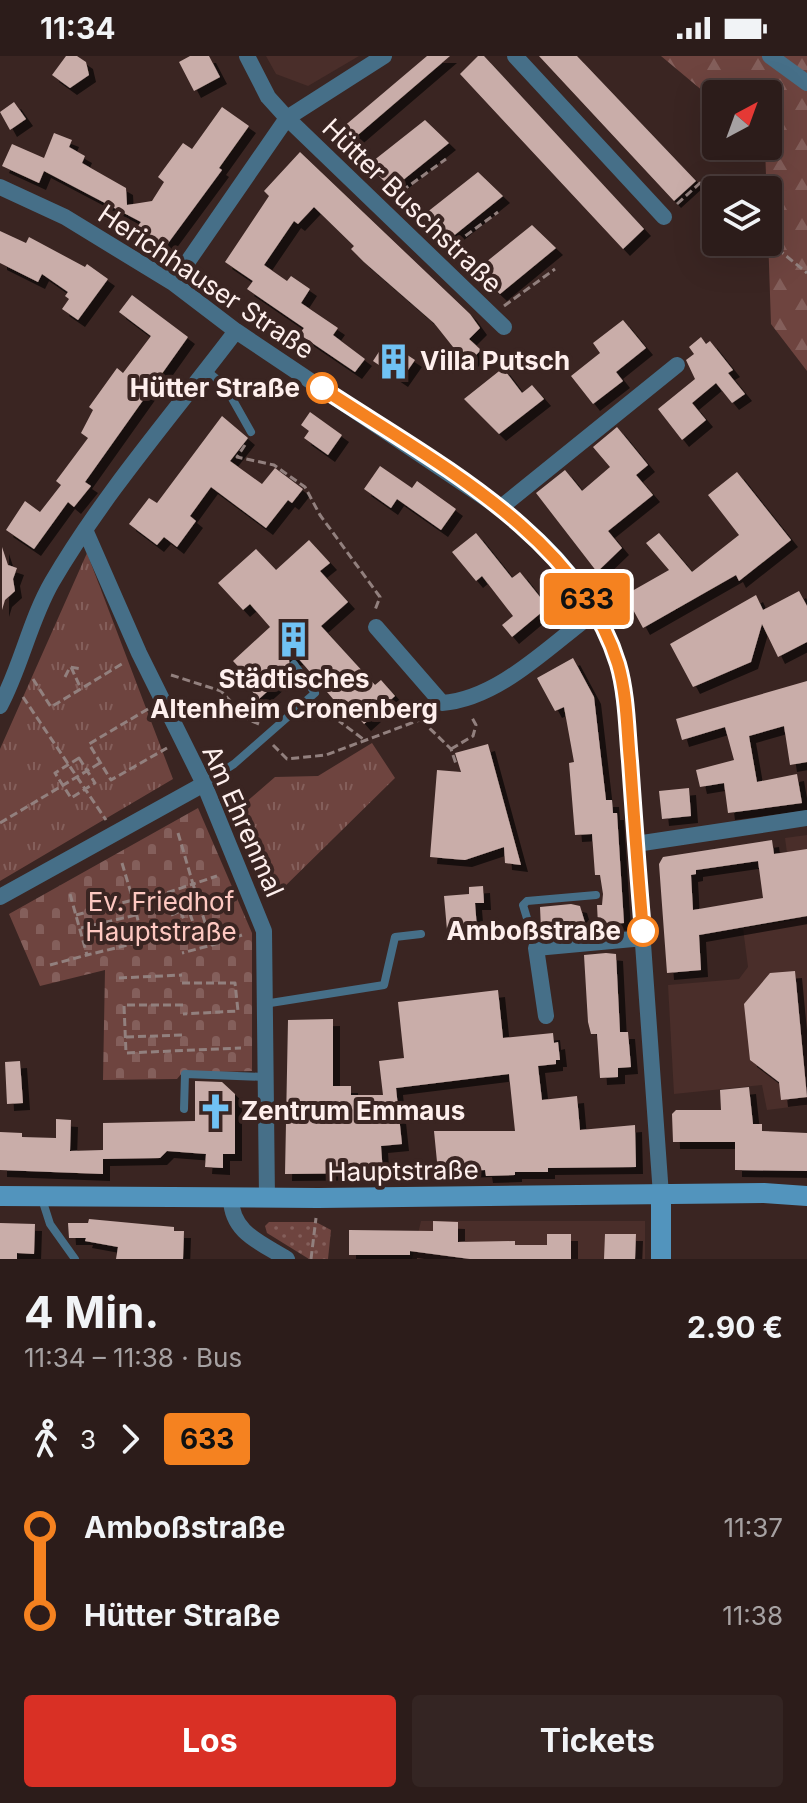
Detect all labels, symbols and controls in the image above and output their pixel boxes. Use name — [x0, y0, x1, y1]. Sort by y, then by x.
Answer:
text: 11:34 — [40, 10, 116, 46]
north arrow — [702, 80, 782, 160]
map controls — [702, 80, 782, 256]
street label: Hütter Buschstraße — [316, 112, 508, 299]
button: layers — [702, 176, 782, 256]
street label: Herichhauser Straße — [93, 198, 320, 365]
building icon: Villa Putsch — [375, 342, 413, 380]
place label: Villa Putsch — [420, 345, 570, 376]
place label: Hütter Straße — [130, 372, 300, 403]
marker: Hütter Straße — [307, 373, 337, 403]
line badge: 633 — [541, 573, 633, 625]
text: 633 — [560, 582, 614, 616]
building icon: Städtisches Altenheim Cronenberg — [275, 621, 313, 659]
place label: Städtisches Altenheim Cronenberg — [150, 663, 438, 724]
street label: Am Ehrenmal — [196, 740, 291, 901]
park label: Ev. Friedhof Hauptstraße — [85, 886, 237, 947]
place label: Amboßstraße — [446, 915, 621, 946]
marker: Amboßstraße — [628, 916, 658, 946]
church icon: Zentrum Emmaus — [196, 1092, 234, 1130]
place label: Zentrum Emmaus — [241, 1095, 465, 1126]
street label: Hauptstraße — [327, 1154, 479, 1187]
text: 4 Min. — [24, 1285, 159, 1339]
text: 2.90 € — [687, 1309, 783, 1345]
text: 11:34 – 11:38 · Bus — [24, 1342, 242, 1373]
icon: walk — [24, 1417, 68, 1461]
icon: forward — [108, 1417, 152, 1461]
text: 633 — [180, 1422, 234, 1456]
text: 3 — [80, 1424, 96, 1455]
text: Amboßstraße — [84, 1509, 285, 1545]
text: 11:37 — [724, 1512, 783, 1543]
text: Hütter Straße — [84, 1597, 280, 1633]
text: 11:38 — [722, 1600, 783, 1631]
button: Los — [24, 1695, 396, 1787]
button: Tickets — [412, 1695, 783, 1787]

